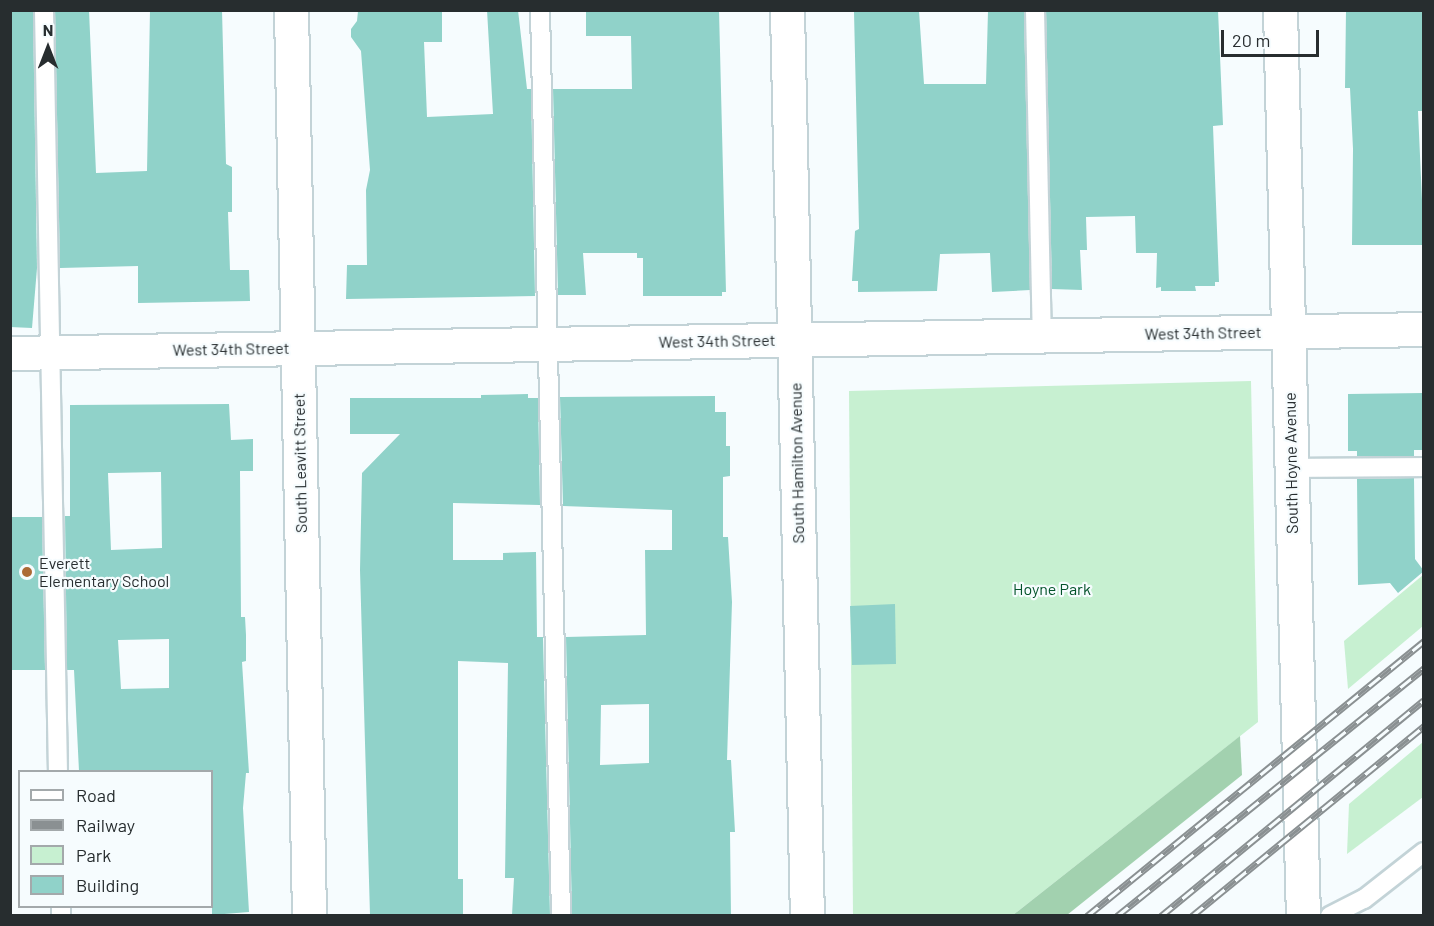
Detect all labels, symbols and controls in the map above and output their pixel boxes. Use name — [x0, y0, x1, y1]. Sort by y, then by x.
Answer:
north arrow — [18, 18, 78, 78]
scale bar — [1224, 18, 1322, 56]
text: N — [43, 20, 53, 39]
text: 20 m — [1232, 29, 1270, 51]
street label: West 34th Street — [1144, 322, 1262, 344]
street label: West 34th Street — [658, 330, 776, 352]
street label: West 34th Street — [172, 338, 290, 360]
street label: South Hamilton Avenue — [786, 382, 808, 544]
street label: South Hoyne Avenue — [1280, 392, 1302, 534]
street label: South Leavitt Street — [289, 393, 311, 533]
place label: Everett Elementary School — [39, 553, 169, 591]
marker: Everett Elementary School — [20, 565, 34, 579]
park label: Hoyne Park — [1013, 579, 1091, 599]
legend — [18, 770, 213, 908]
text: Road — [76, 784, 116, 806]
text: Railway — [76, 814, 135, 836]
text: Park — [76, 844, 111, 866]
text: Building — [76, 874, 139, 896]

